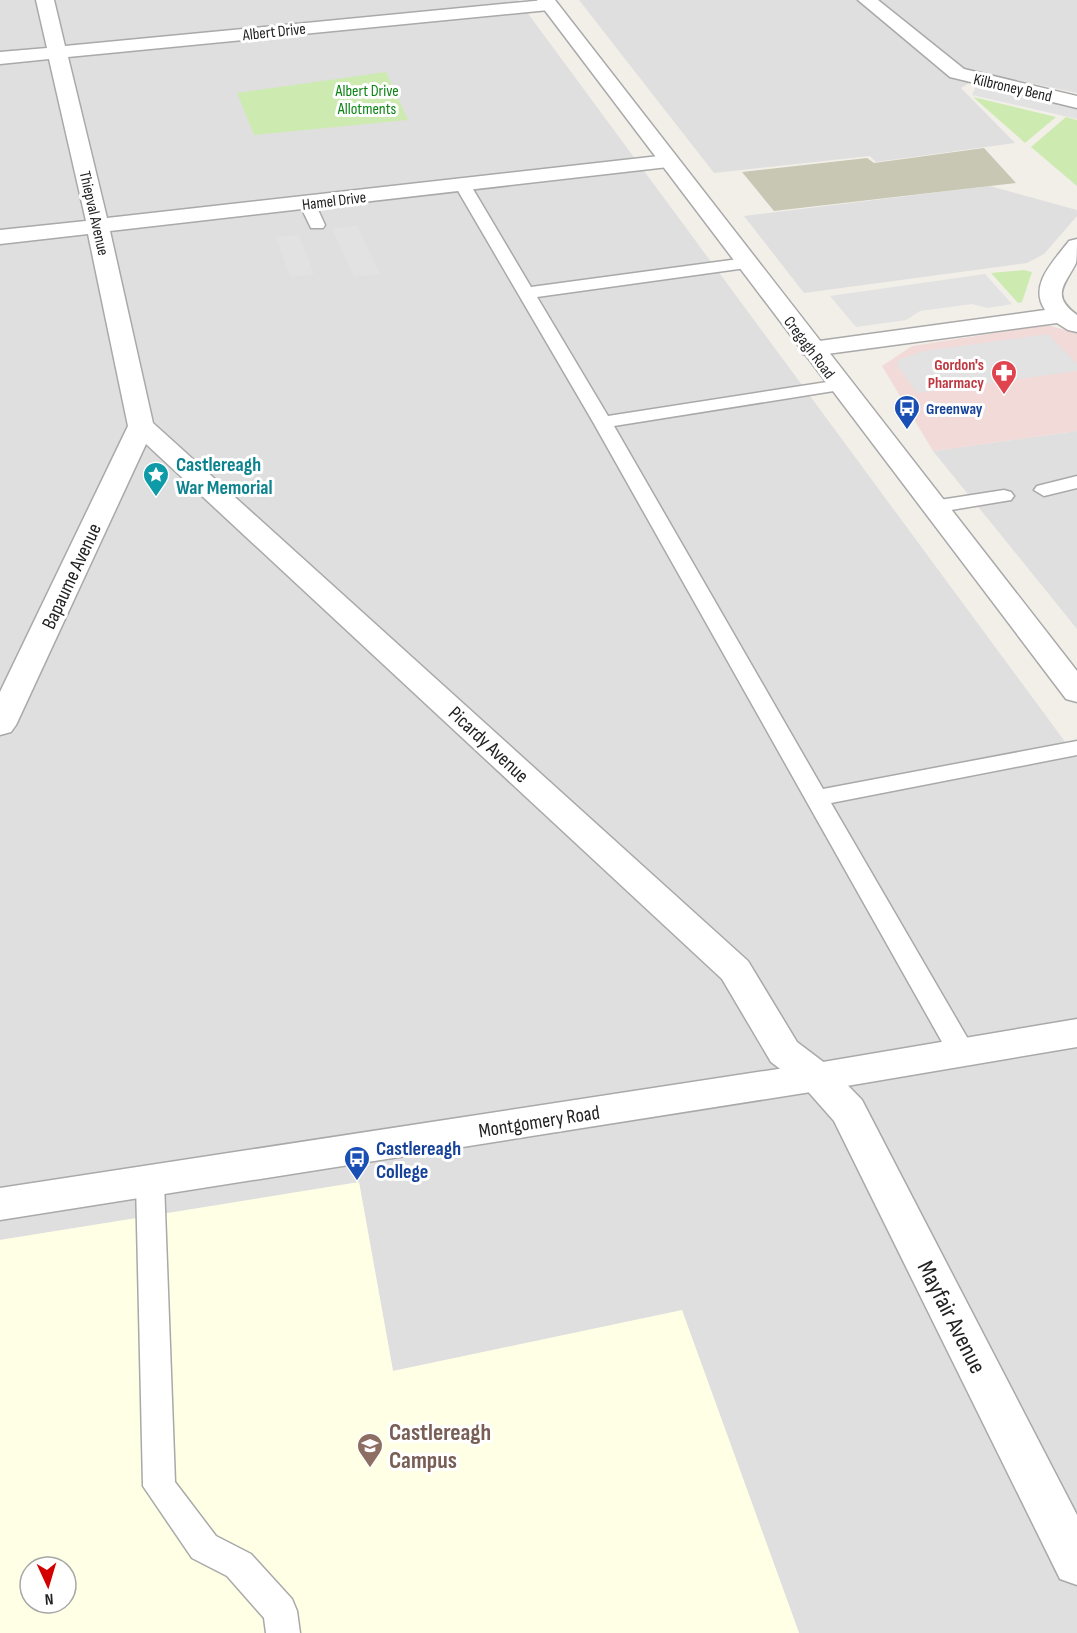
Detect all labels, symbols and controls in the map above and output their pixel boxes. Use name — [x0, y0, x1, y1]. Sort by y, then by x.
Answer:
street label: Albert Drive — [241, 20, 307, 45]
street label: Kilbroney Bend — [972, 70, 1054, 107]
park label: Albert Drive Allotments — [334, 82, 399, 119]
street label: Thiepval Avenue — [75, 169, 112, 257]
street label: Hamel Drive — [301, 188, 367, 215]
street label: Cregagh Road — [779, 313, 838, 383]
place label: Gordon's Pharmacy — [928, 356, 984, 393]
pharmacy icon: Gordon's Pharmacy — [989, 358, 1019, 396]
bus stop icon: Greenway — [892, 393, 922, 431]
place label: Greenway — [926, 400, 983, 419]
place label: Castlereagh War Memorial — [176, 453, 273, 500]
place icon: Castlereagh War Memorial — [141, 460, 171, 498]
street label: Bapaume Avenue — [37, 520, 107, 633]
street label: Picardy Avenue — [443, 701, 533, 788]
street label: Montgomery Road — [477, 1101, 601, 1143]
place label: Castlereagh College — [376, 1137, 461, 1184]
bus stop icon: Castlereagh College — [342, 1144, 372, 1182]
street label: Mayfair Avenue — [911, 1256, 992, 1378]
place label: Castlereagh Campus — [389, 1418, 491, 1475]
school or university icon: Castlereagh Campus — [355, 1431, 385, 1469]
north arrow — [18, 1555, 78, 1615]
text: N — [44, 1589, 54, 1608]

